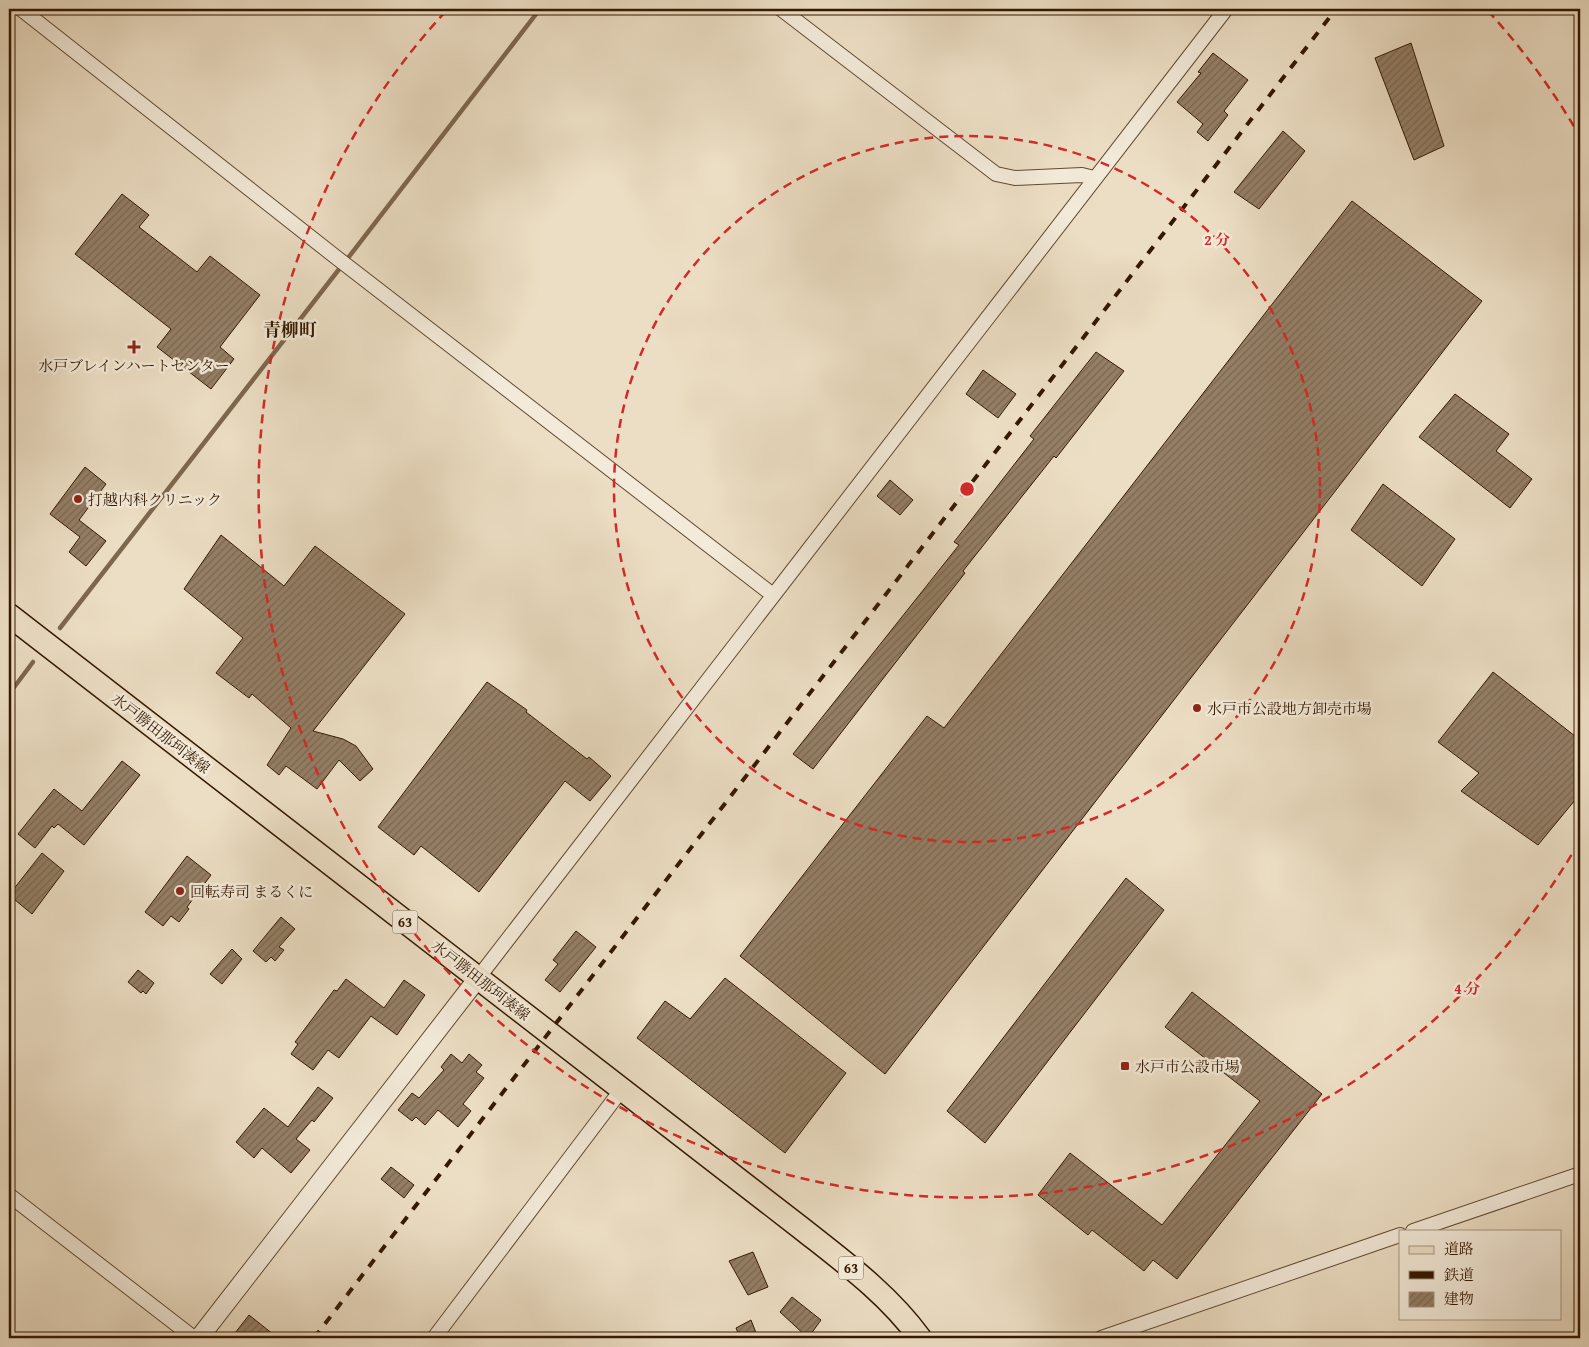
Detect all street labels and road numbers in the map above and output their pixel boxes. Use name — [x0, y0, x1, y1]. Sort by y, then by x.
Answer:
street label: 水戸勝田那珂湊線 — [107, 688, 215, 778]
road number: 63 — [392, 910, 418, 934]
street label: 水戸勝田那珂湊線 — [427, 935, 535, 1025]
road number: 63 — [838, 1256, 864, 1280]

